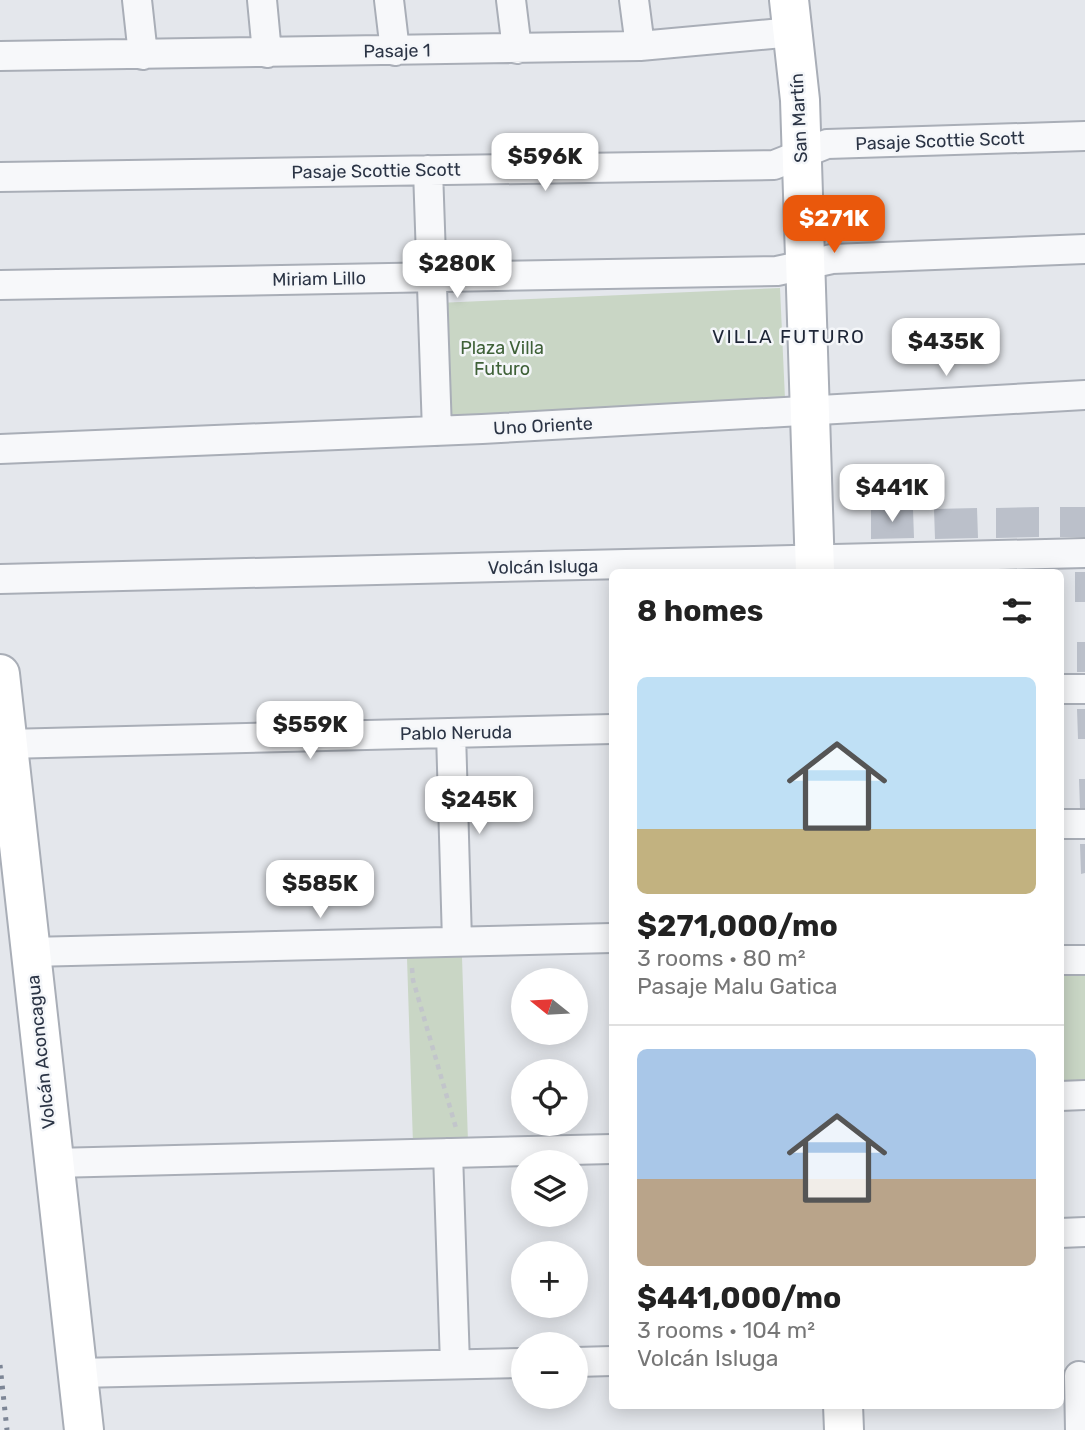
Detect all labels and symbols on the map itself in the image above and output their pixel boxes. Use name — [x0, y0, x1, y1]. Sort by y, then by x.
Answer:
street label: Pasaje 1 — [363, 39, 431, 63]
street label: San Martín — [786, 73, 812, 163]
street label: Pasaje Scottie Scott — [855, 127, 1025, 155]
pin: $596K — [496, 134, 594, 193]
street label: Pasaje Scottie Scott — [291, 159, 461, 183]
pin: $271K — [785, 196, 883, 255]
pin: $280K — [408, 240, 506, 300]
street label: Miriam Lillo — [272, 267, 366, 291]
pin: $435K — [897, 318, 995, 378]
district label: VILLA FUTURO — [712, 325, 866, 348]
park label: Plaza Villa Futuro — [460, 337, 544, 380]
street label: Uno Oriente — [493, 412, 593, 440]
pin: $441K — [843, 464, 941, 524]
street label: Volcán Isluga — [487, 555, 599, 579]
pin: $559K — [261, 702, 359, 761]
street label: Pablo Neruda — [400, 721, 512, 745]
pin: $245K — [430, 776, 528, 836]
pin: $585K — [271, 860, 369, 920]
north arrow — [511, 968, 588, 1045]
street label: Volcán Aconcagua — [22, 974, 60, 1130]

